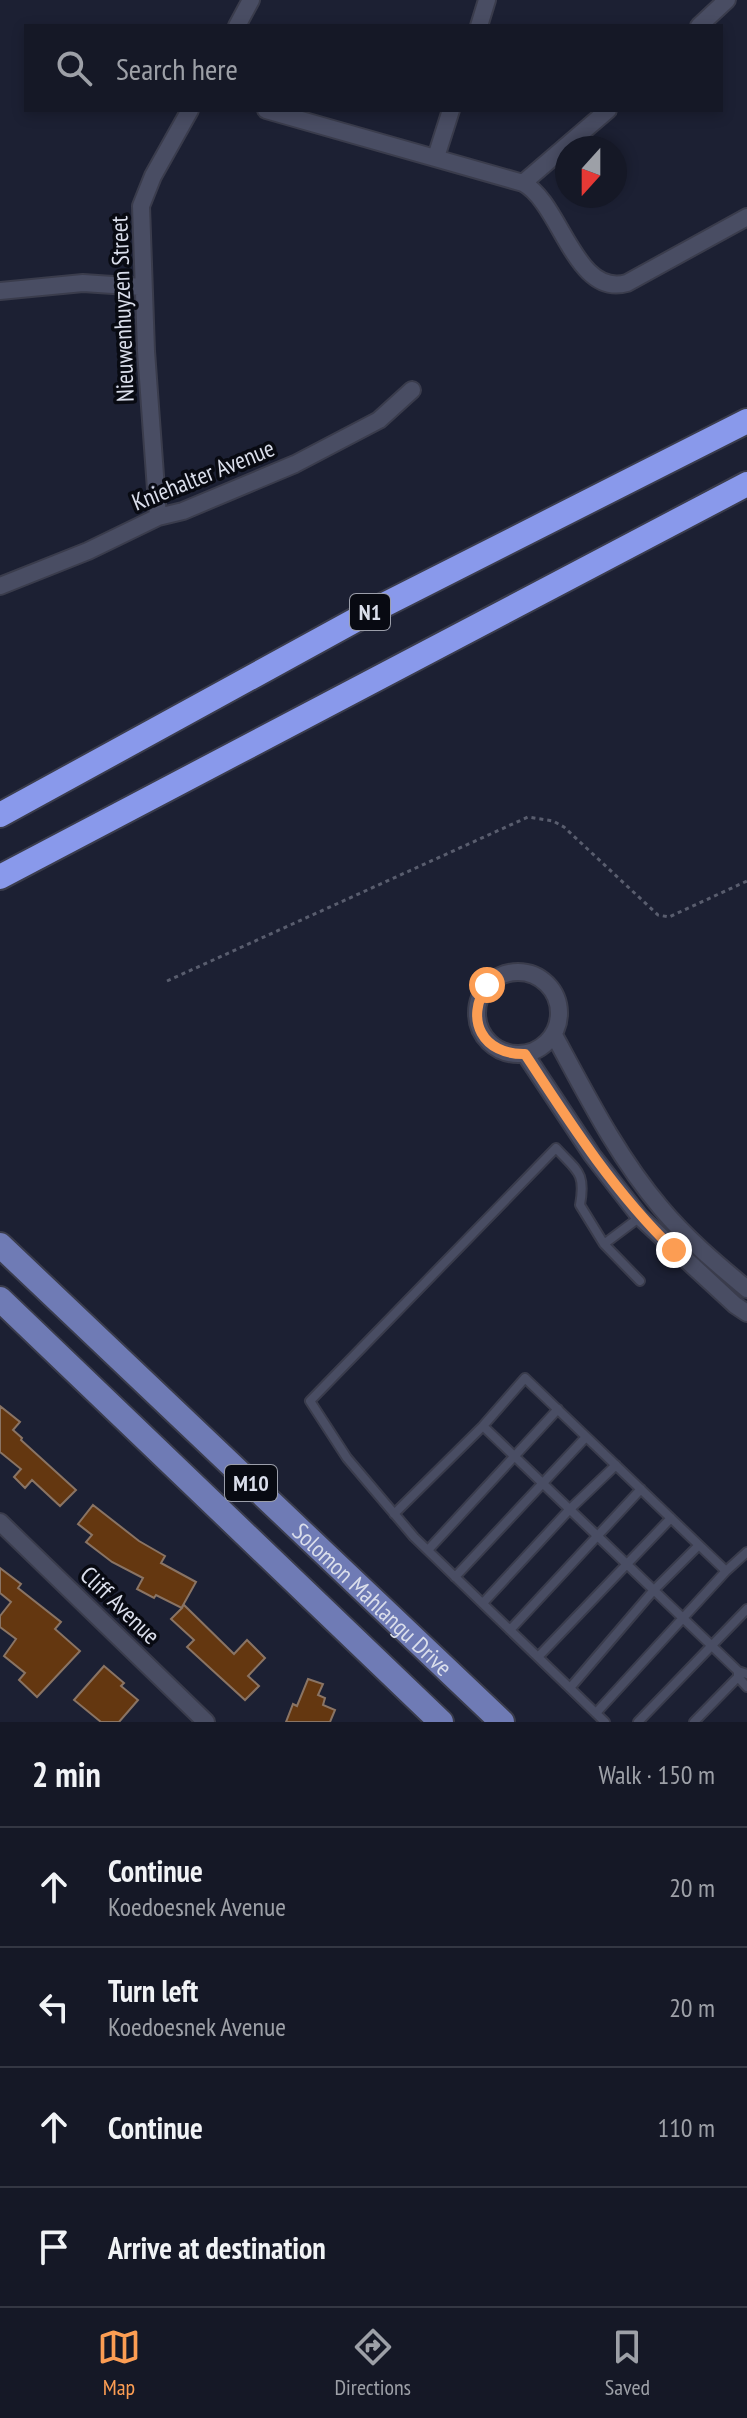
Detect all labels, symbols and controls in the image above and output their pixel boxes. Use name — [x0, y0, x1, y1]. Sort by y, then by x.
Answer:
search box — [24, 24, 723, 112]
icon: search — [52, 46, 96, 90]
text: Search here — [116, 49, 238, 88]
north arrow — [555, 136, 627, 208]
street label: Nieuwenhuyzen Street — [103, 215, 141, 403]
street label: Kniehalter Avenue — [127, 432, 279, 518]
road number: N1 — [350, 594, 390, 630]
route start — [469, 967, 505, 1003]
route end — [656, 1232, 692, 1268]
road number: M10 — [225, 1465, 277, 1501]
street label: Solomon Mahlangu Drive — [286, 1516, 459, 1682]
street label: Cliff Avenue — [74, 1559, 166, 1651]
text: 2 min — [32, 1752, 101, 1796]
text: Walk · 150 m — [598, 1758, 715, 1791]
text: Continue — [108, 1851, 203, 1890]
icon: ahead — [32, 1865, 76, 1909]
text: 20 m — [669, 1871, 715, 1904]
text: Koedoesnek Avenue — [108, 1890, 286, 1923]
text: Turn left — [108, 1971, 198, 2010]
icon: left — [32, 1985, 76, 2029]
text: 20 m — [669, 1991, 715, 2024]
text: Koedoesnek Avenue — [108, 2010, 286, 2043]
icon: ahead — [32, 2105, 76, 2149]
text: Continue — [108, 2108, 203, 2147]
text: 110 m — [657, 2111, 715, 2144]
icon: arrive — [32, 2225, 76, 2269]
text: Arrive at destination — [108, 2228, 326, 2267]
tab: Map — [97, 2325, 141, 2401]
tab: Directions — [335, 2325, 411, 2401]
tab: Saved — [605, 2325, 650, 2401]

